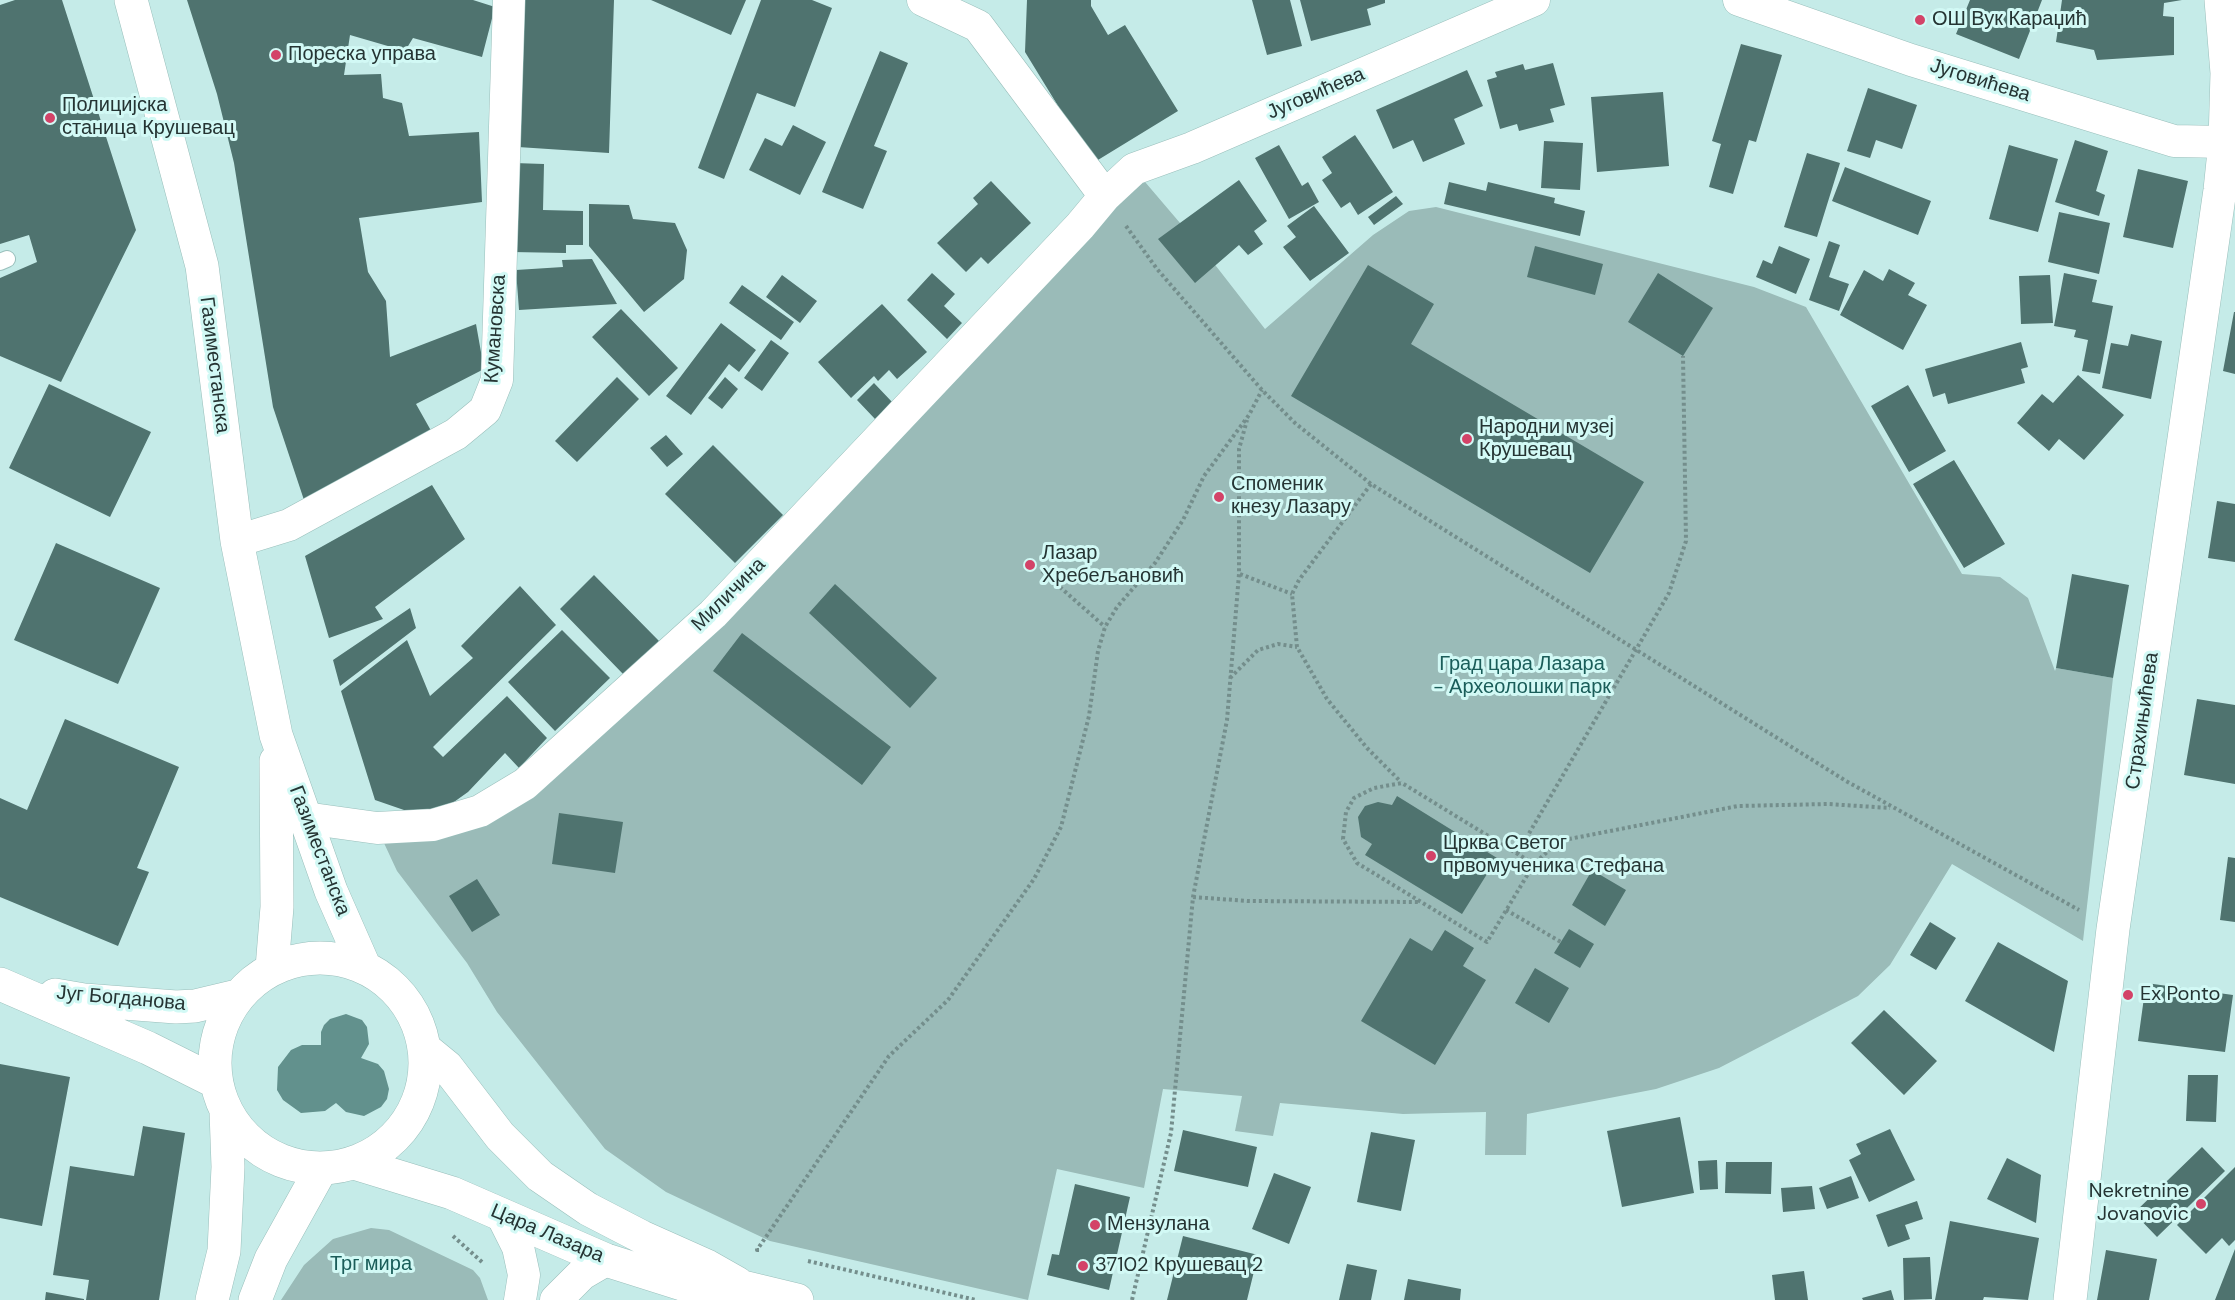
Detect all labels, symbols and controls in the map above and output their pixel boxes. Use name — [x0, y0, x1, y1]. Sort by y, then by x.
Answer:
place label: ОШ Вук Караџић — [1932, 8, 2087, 32]
marker: ОШ Вук Караџић — [1913, 13, 1927, 27]
place label: Пореска управа — [288, 43, 436, 67]
marker: Пореска управа — [269, 48, 283, 62]
street label: Југовићева — [1927, 54, 2033, 108]
street label: Југовићева — [1264, 63, 1368, 125]
place label: Полицијска станица Крушевац — [62, 94, 235, 141]
marker: Полицијска станица Крушевац — [43, 111, 57, 125]
street label: Кумановска — [480, 274, 512, 384]
street label: Газиместанска — [194, 295, 234, 435]
place label: Народни музеј Крушевац — [1479, 416, 1614, 463]
marker: Народни музеј Крушевац — [1460, 432, 1474, 446]
place label: Споменик кнезу Лазару — [1231, 473, 1351, 520]
marker: Споменик кнезу Лазару — [1212, 490, 1226, 504]
place label: Лазар Хребељановић — [1042, 542, 1184, 589]
street label: Миличина — [687, 553, 771, 637]
marker: Лазар Хребељановић — [1023, 558, 1037, 572]
street label: Страхињићева — [2121, 651, 2165, 791]
park label: Град цара Лазара - Археолошки парк — [1433, 653, 1611, 700]
street label: Газиместанска — [283, 783, 355, 919]
place label: Црква Светог првомученика Стефана — [1443, 832, 1664, 879]
marker: Црква Светог првомученика Стефана — [1424, 849, 1438, 863]
street label: Југ Богданова — [55, 981, 187, 1017]
place label: Ex Ponto — [2140, 983, 2220, 1007]
marker: Ex Ponto — [2121, 988, 2135, 1002]
place label: Nekretnine Jovanovic — [2089, 1180, 2189, 1227]
marker: Nekretnine Jovanovic — [2194, 1197, 2208, 1211]
street label: Цара Лазара — [487, 1199, 607, 1269]
place label: Мензулана — [1107, 1213, 1210, 1237]
marker: Мензулана — [1088, 1218, 1102, 1232]
park label: Трг мира — [330, 1253, 412, 1277]
place label: 37102 Крушевац 2 — [1095, 1254, 1263, 1278]
marker: 37102 Крушевац 2 — [1076, 1259, 1090, 1273]

